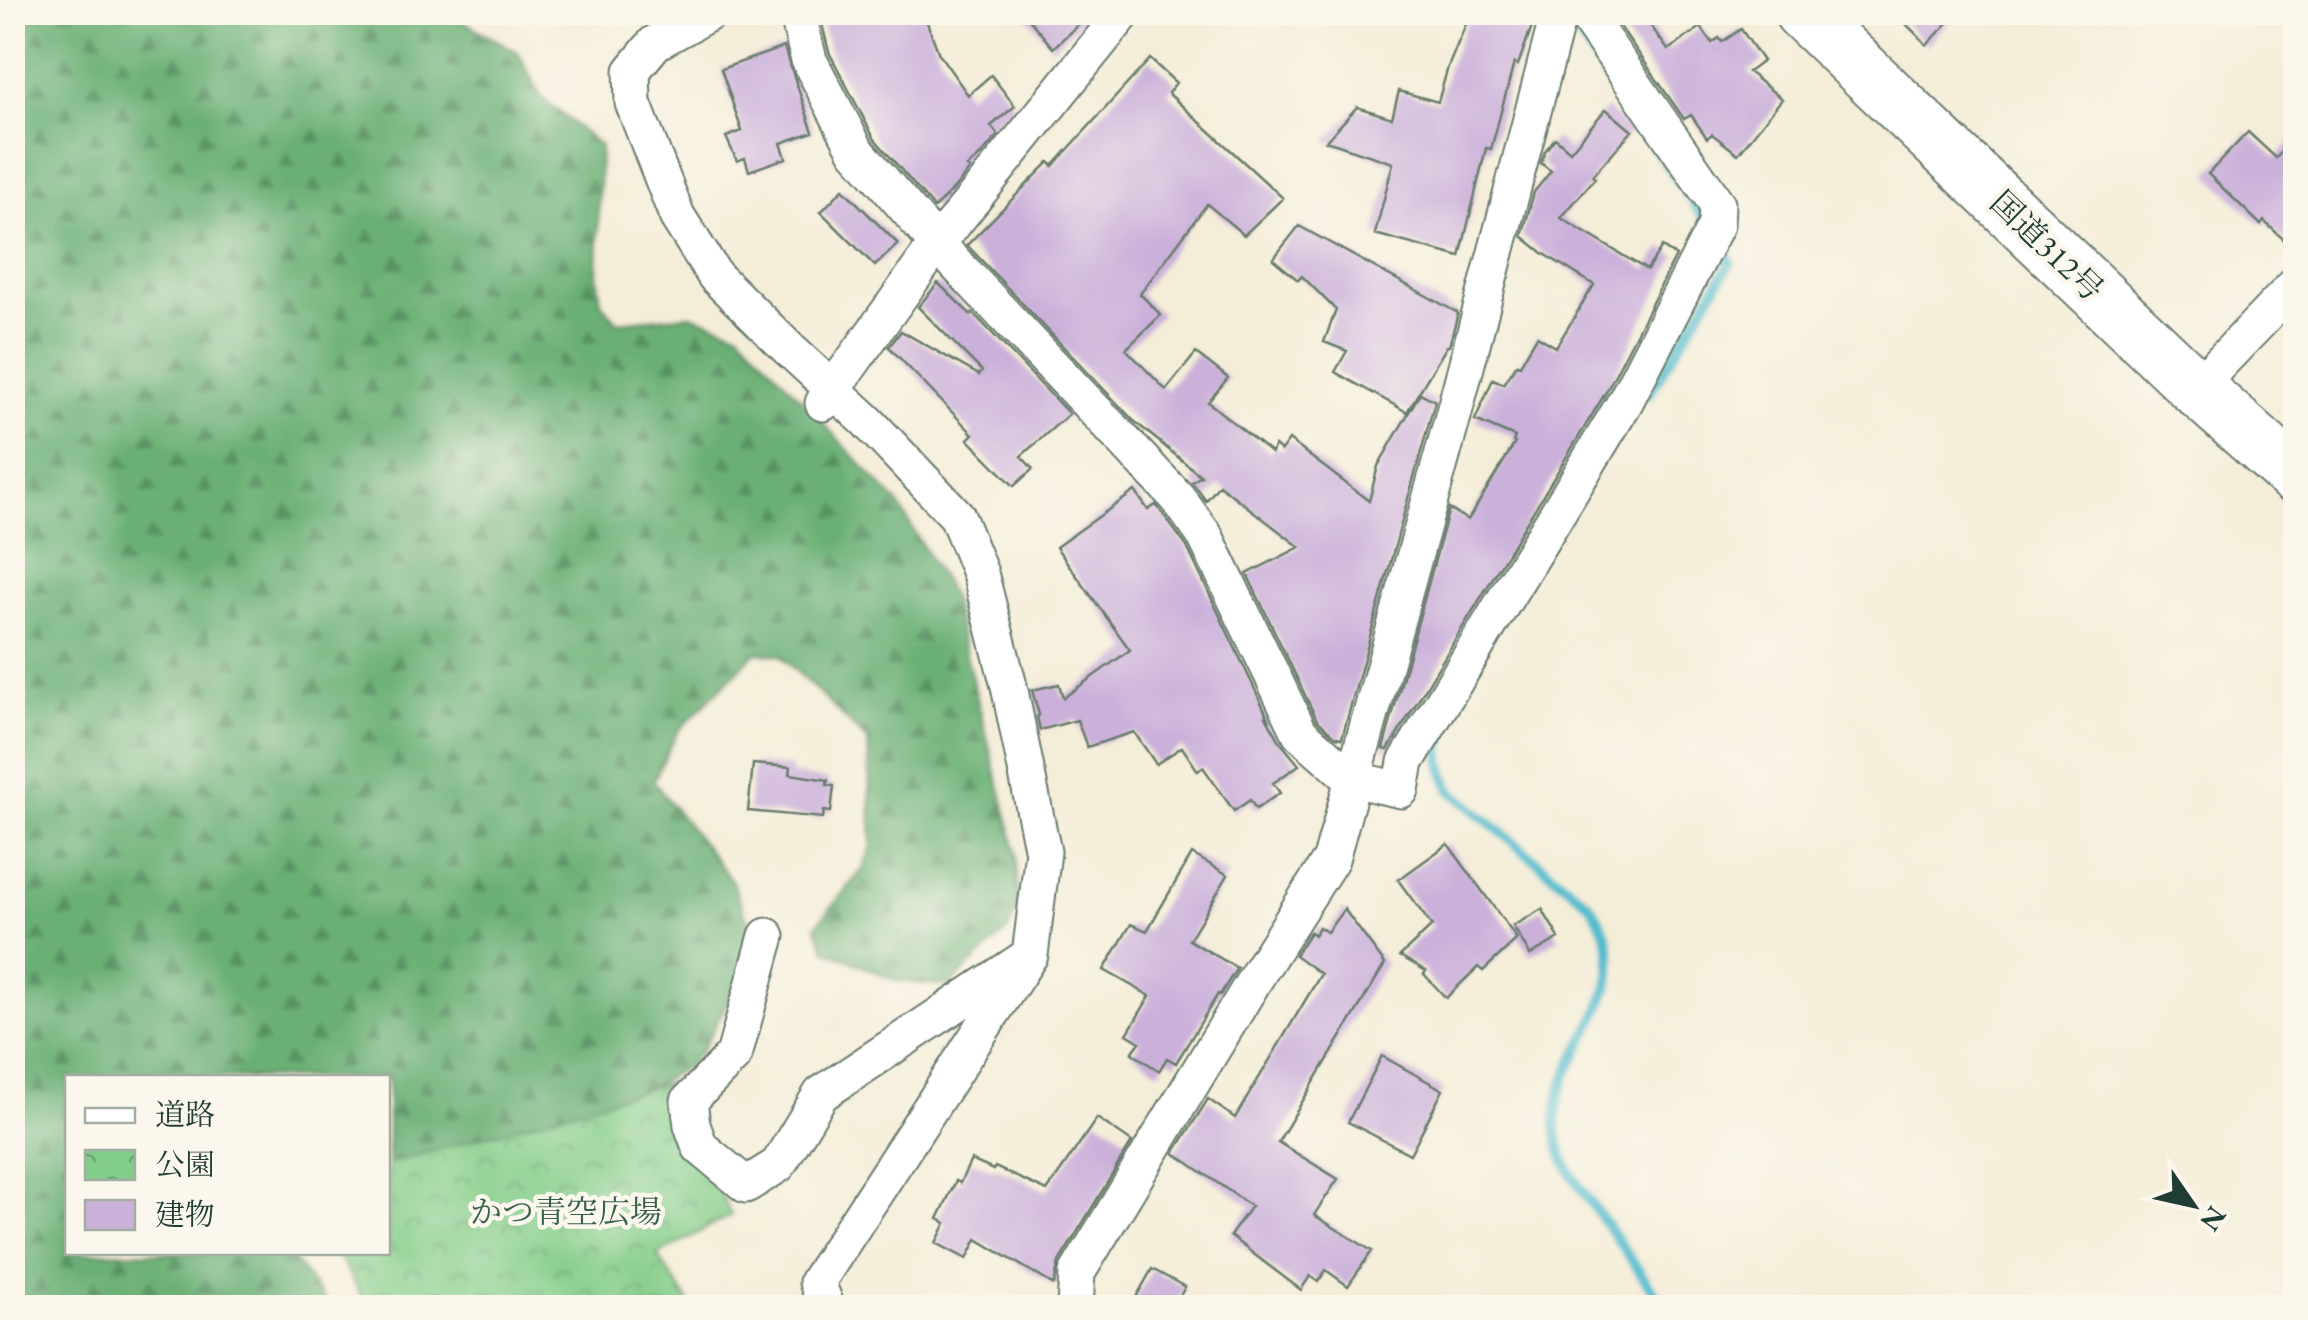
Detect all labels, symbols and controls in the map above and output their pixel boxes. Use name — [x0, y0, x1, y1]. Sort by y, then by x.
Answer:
street label: 国道312号 — [1981, 182, 2113, 310]
legend — [65, 1075, 390, 1255]
text: 道路 — [155, 1095, 215, 1134]
text: 公園 — [155, 1145, 215, 1184]
north arrow — [2143, 1155, 2243, 1255]
park label: かつ青空広場 — [470, 1191, 662, 1233]
text: 建物 — [155, 1195, 215, 1234]
text: N — [2192, 1200, 2235, 1239]

